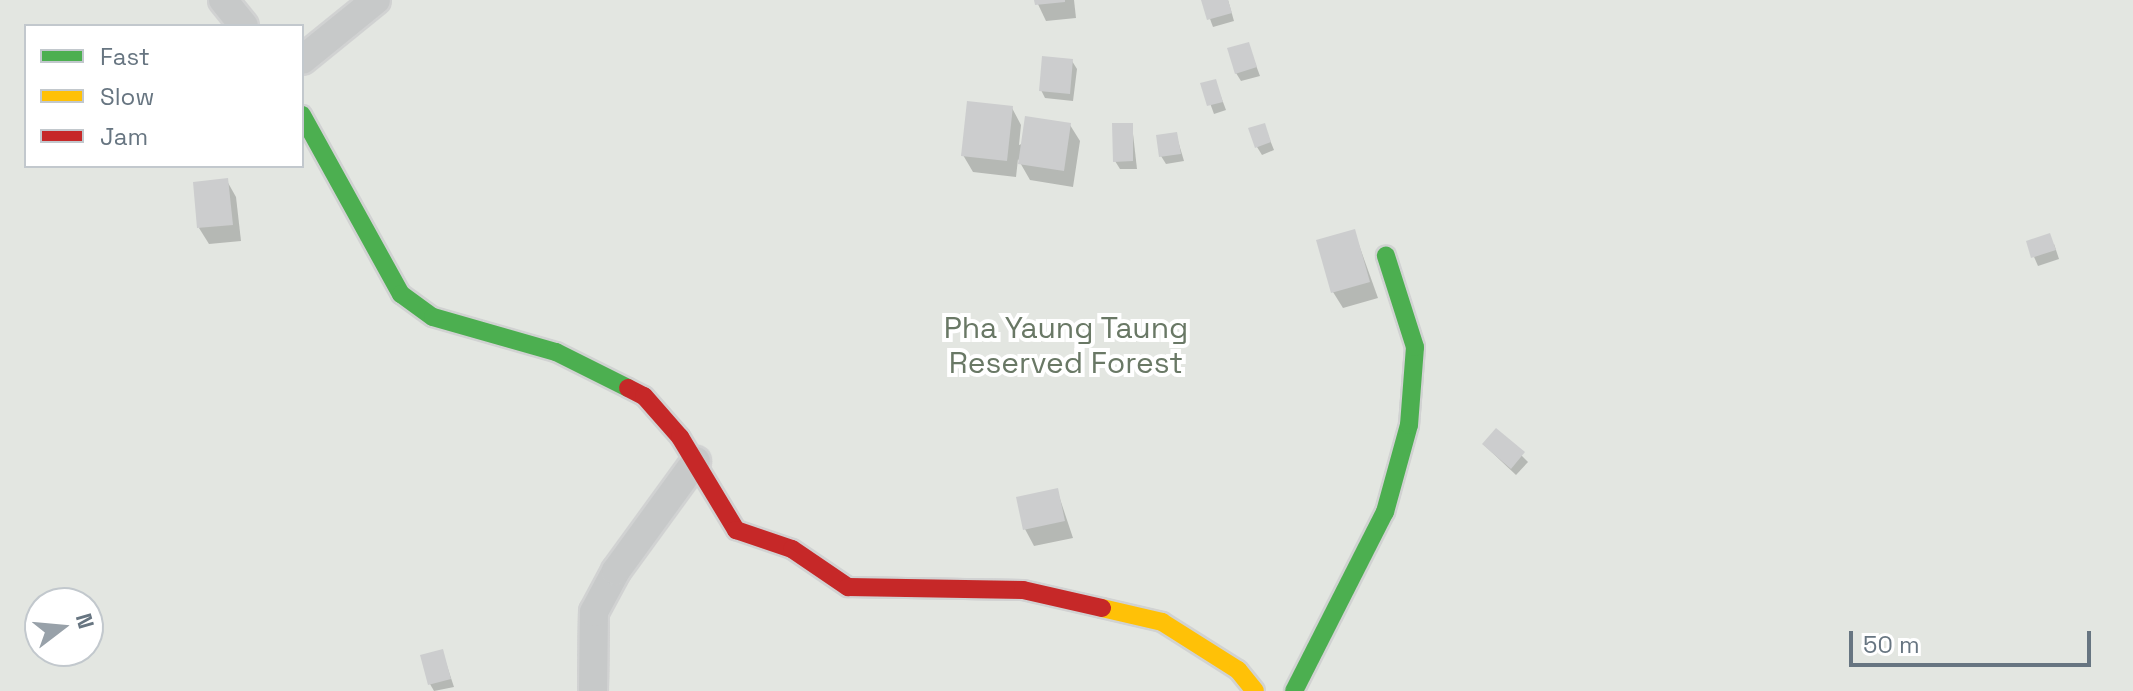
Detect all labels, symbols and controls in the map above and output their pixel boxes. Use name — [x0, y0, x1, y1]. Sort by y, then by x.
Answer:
legend — [24, 24, 304, 168]
text: Fast — [100, 41, 150, 72]
text: Slow — [100, 81, 154, 112]
text: Jam — [100, 121, 148, 152]
park label: Pha Yaung Taung Reserved Forest — [943, 310, 1189, 380]
north arrow — [24, 587, 104, 667]
text: N — [70, 610, 101, 632]
scale bar — [1853, 615, 2095, 665]
text: 50 m — [1863, 629, 1920, 660]

